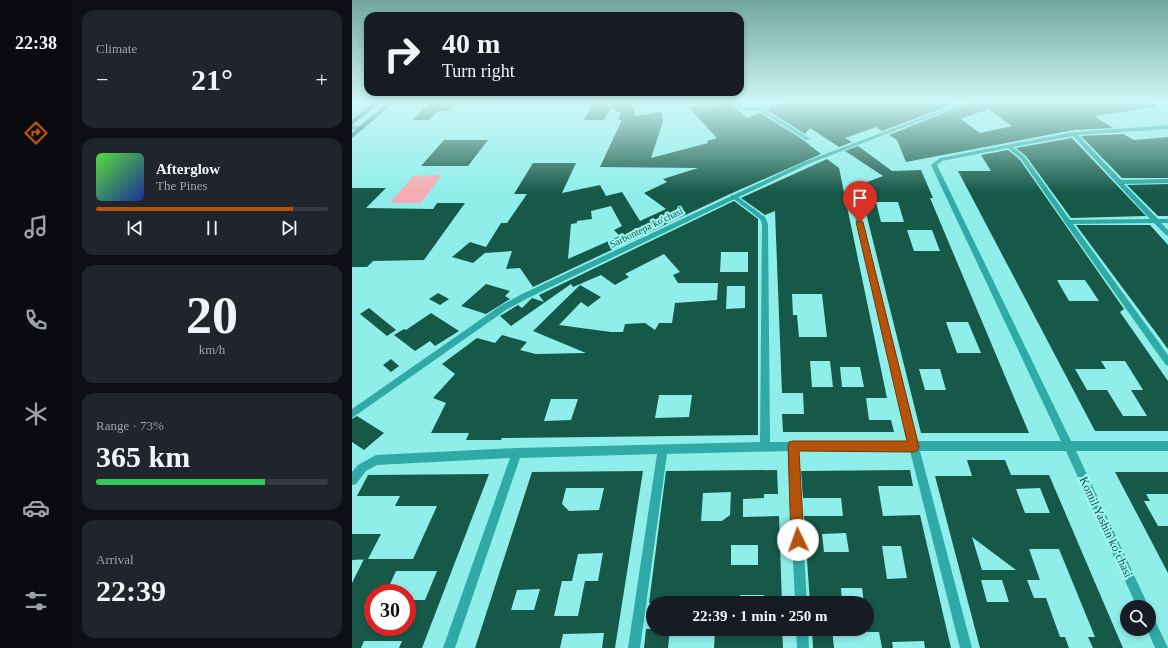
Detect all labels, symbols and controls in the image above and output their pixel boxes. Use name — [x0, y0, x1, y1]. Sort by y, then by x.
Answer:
icon: right — [376, 28, 428, 80]
text: 40 m — [442, 28, 500, 59]
text: 22:38 — [15, 33, 57, 53]
text: Climate — [96, 41, 137, 56]
text: Turn right — [442, 61, 515, 81]
text: 21° — [191, 63, 233, 96]
text: − — [96, 67, 108, 92]
text: + — [316, 67, 328, 92]
icon: directions — [22, 119, 50, 147]
text: Afterglow — [156, 161, 220, 177]
text: The Pines — [156, 178, 208, 193]
pin — [843, 181, 877, 222]
icon: arrive — [849, 187, 871, 209]
street label: Sarbontepa ko'chasi — [608, 205, 685, 250]
icon: music — [22, 213, 50, 241]
icon: previous — [124, 217, 146, 239]
icon: pause — [201, 217, 223, 239]
icon: next — [278, 217, 300, 239]
text: 20 — [186, 287, 238, 344]
icon: phone — [22, 306, 50, 334]
text: km/h — [199, 342, 225, 357]
icon: climate — [22, 400, 50, 428]
text: Range · 73% — [96, 418, 164, 433]
text: 365 km — [96, 440, 190, 473]
street label: Komil Yashin koʻchasi — [1076, 474, 1136, 580]
icon: car — [22, 494, 50, 522]
position arrow — [777, 519, 819, 561]
text: Arrival — [96, 552, 134, 567]
text: 22:39 — [96, 574, 166, 607]
speed limit sign: 30 — [364, 584, 416, 636]
icon: filters — [22, 587, 50, 615]
map controls — [1120, 600, 1156, 636]
button: search — [1120, 600, 1156, 636]
text: 22:39 · 1 min · 250 m — [693, 608, 828, 624]

